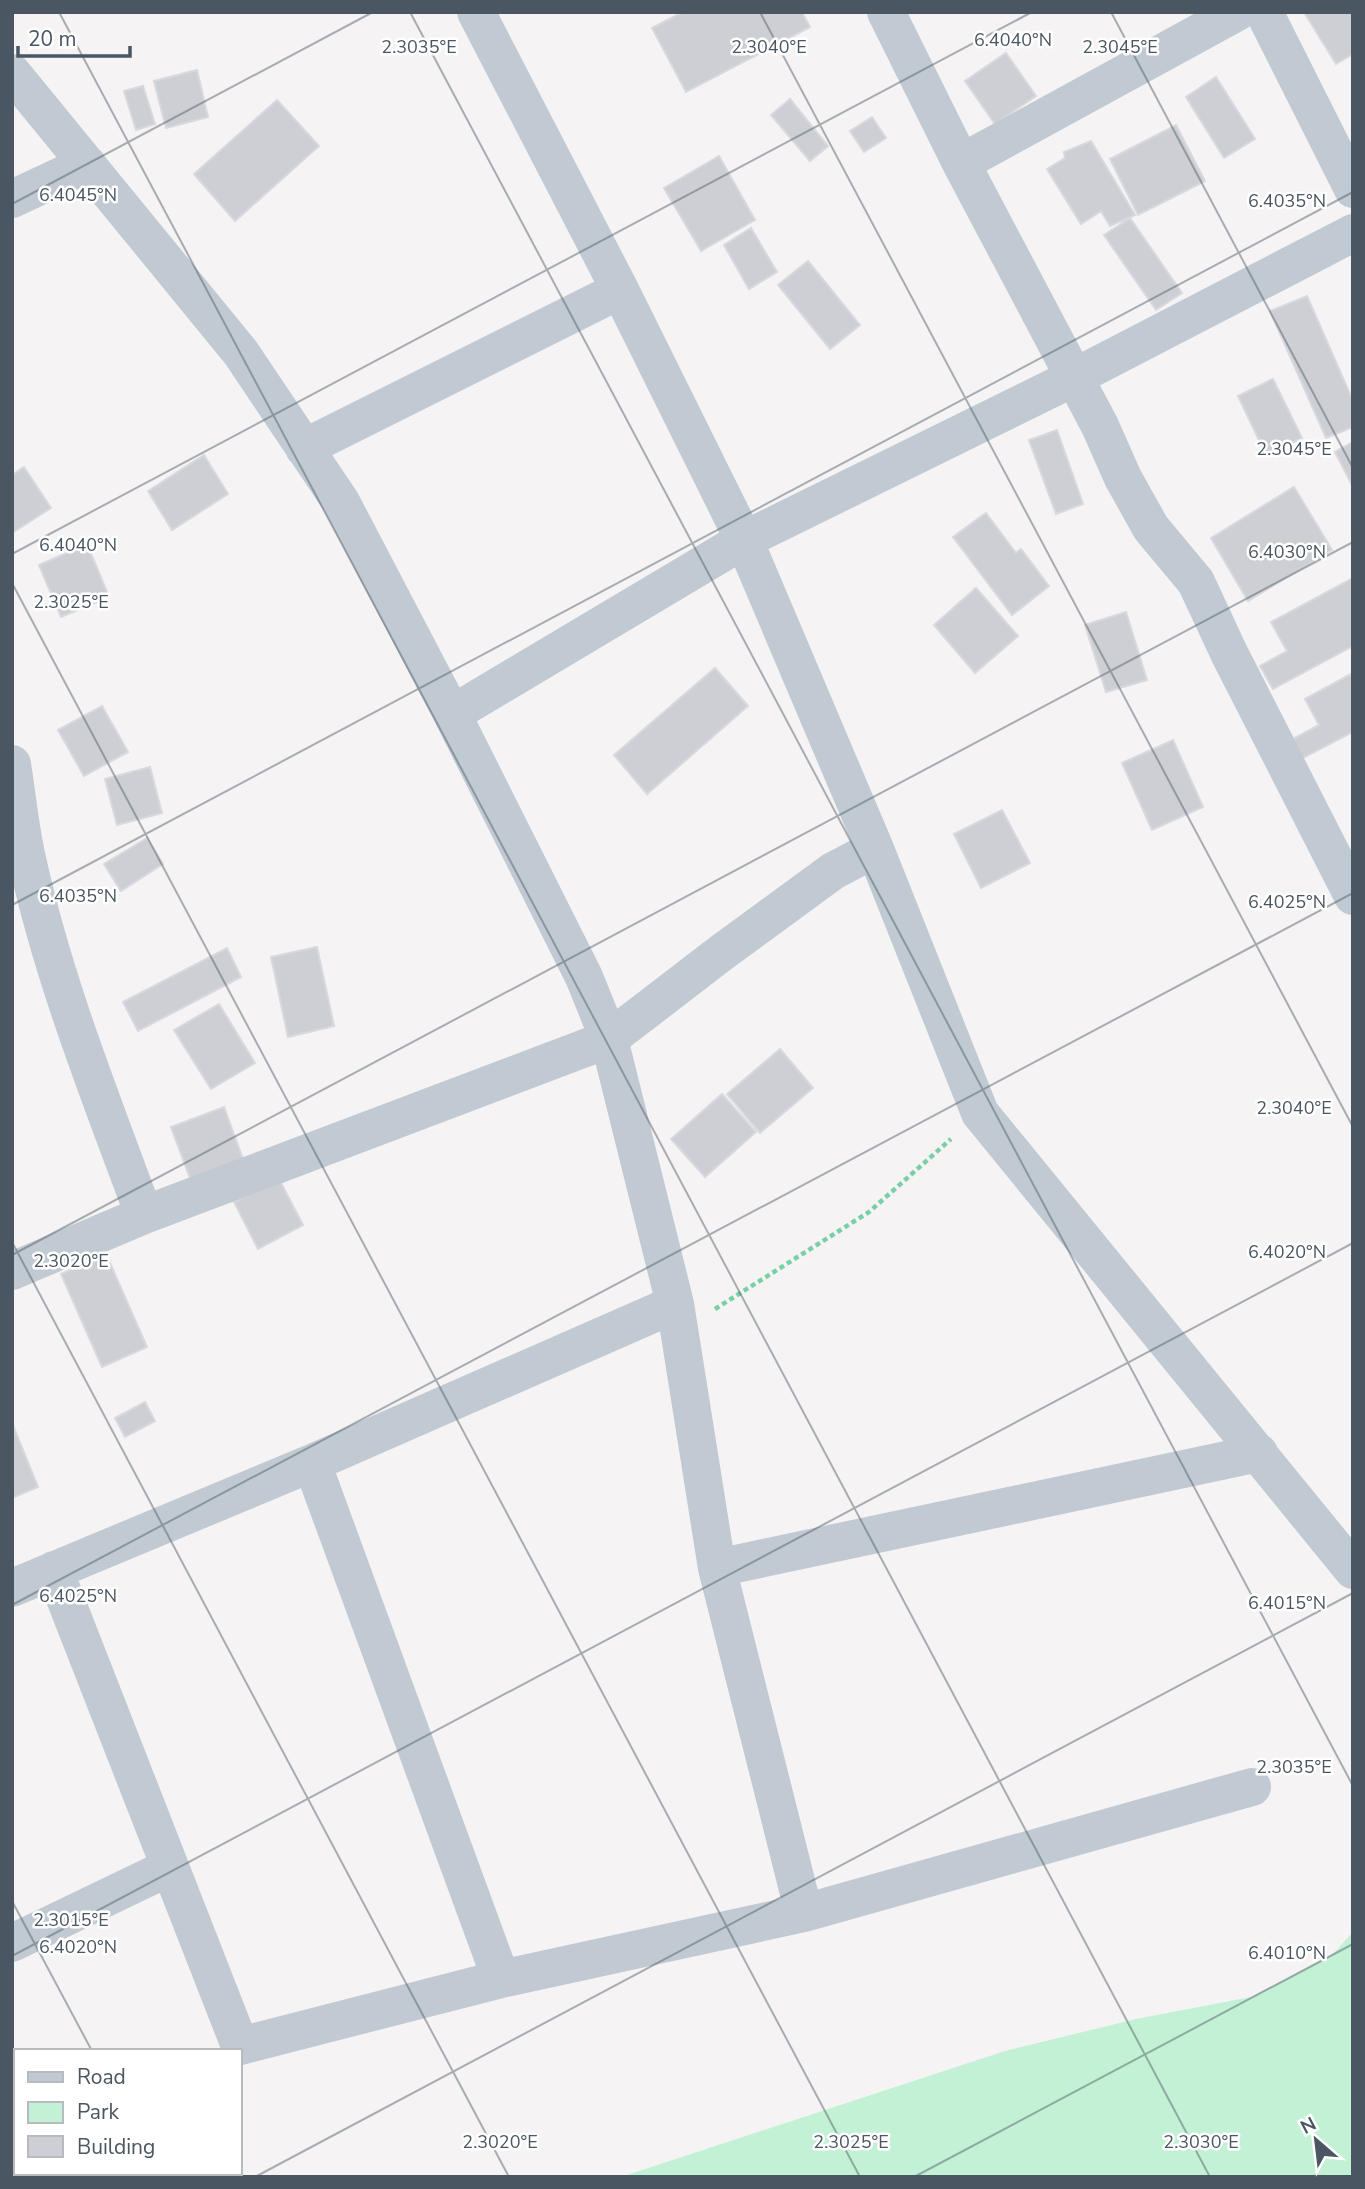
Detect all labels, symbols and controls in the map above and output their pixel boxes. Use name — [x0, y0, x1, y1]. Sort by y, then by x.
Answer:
scale bar — [18, 14, 130, 58]
text: 20 m — [28, 25, 77, 53]
text: 6.4040°N — [974, 28, 1052, 52]
text: 2.3035°E — [381, 35, 457, 59]
text: 2.3040°E — [731, 35, 807, 59]
text: 2.3045°E — [1082, 35, 1158, 59]
text: 6.4045°N — [39, 183, 117, 207]
text: 6.4035°N — [1248, 189, 1326, 213]
text: 2.3045°E — [1256, 437, 1332, 461]
text: 6.4040°N — [39, 533, 117, 557]
text: 6.4030°N — [1248, 540, 1326, 564]
text: 2.3025°E — [33, 590, 109, 614]
text: 6.4035°N — [39, 884, 117, 908]
text: 6.4025°N — [1248, 890, 1326, 914]
text: 2.3040°E — [1256, 1096, 1332, 1120]
text: 6.4020°N — [1248, 1240, 1326, 1264]
text: 2.3020°E — [33, 1249, 109, 1273]
text: 6.4025°N — [39, 1584, 117, 1608]
text: 6.4015°N — [1248, 1591, 1326, 1615]
text: 2.3035°E — [1256, 1755, 1332, 1779]
text: 2.3015°E — [33, 1908, 109, 1932]
text: 6.4020°N — [39, 1935, 117, 1959]
text: 6.4010°N — [1248, 1941, 1326, 1965]
legend — [14, 2049, 242, 2175]
text: Road — [77, 2063, 126, 2091]
text: Park — [77, 2098, 119, 2126]
north arrow — [1281, 2105, 1351, 2175]
text: N — [1296, 2111, 1321, 2141]
text: 2.3020°E — [462, 2130, 538, 2154]
text: 2.3025°E — [813, 2130, 889, 2154]
text: 2.3030°E — [1163, 2130, 1239, 2154]
text: Building — [77, 2133, 155, 2161]

